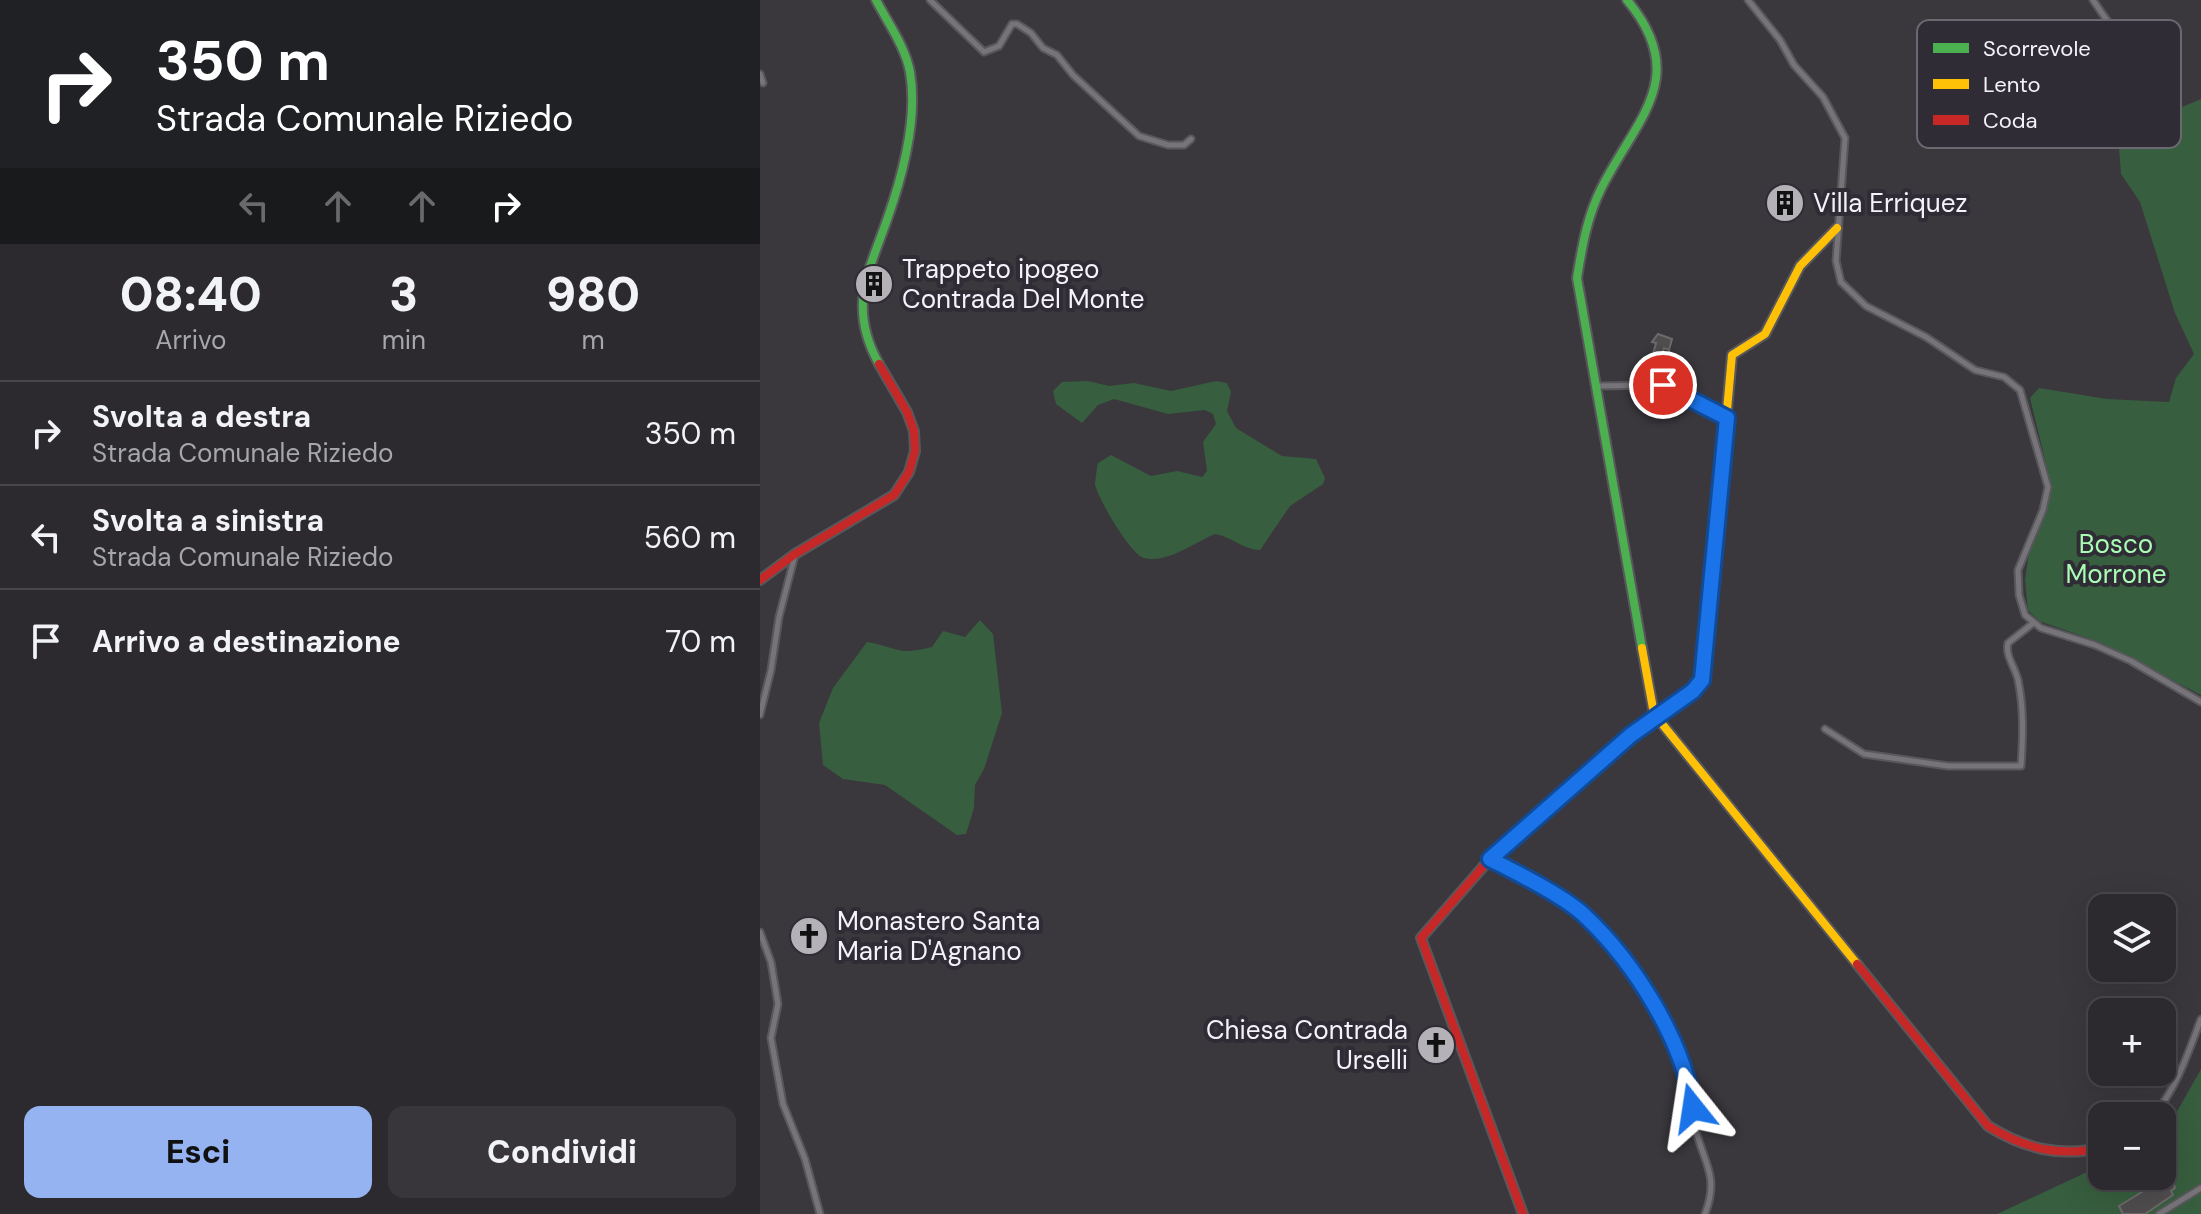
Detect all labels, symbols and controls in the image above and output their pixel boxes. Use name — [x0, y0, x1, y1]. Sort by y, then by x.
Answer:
legend — [1917, 20, 2181, 148]
text: 350 m — [156, 24, 330, 97]
icon: right — [24, 32, 128, 136]
text: Scorrevole — [1983, 34, 2091, 63]
text: Lento — [1983, 70, 2041, 99]
text: Strada Comunale Riziedo — [156, 95, 573, 142]
text: Coda — [1983, 106, 2038, 135]
building icon: Villa Erriquez — [1764, 182, 1806, 224]
icon: left — [232, 184, 276, 228]
icon: ahead — [316, 184, 360, 228]
icon: ahead — [400, 184, 444, 228]
icon: right — [484, 184, 528, 228]
place label: Villa Erriquez — [1813, 186, 1967, 220]
place label: Trappeto ipogeo Contrada Del Monte — [902, 252, 1144, 316]
text: 08:40 — [120, 263, 262, 326]
text: 3 — [389, 263, 418, 326]
text: 980 — [546, 263, 640, 326]
building icon: Trappeto ipogeo Contrada Del Monte — [853, 263, 895, 305]
text: Arrivo — [155, 323, 226, 357]
text: min — [382, 323, 426, 357]
text: m — [581, 323, 605, 357]
pin — [1629, 351, 1697, 419]
icon: arrive — [1641, 363, 1685, 407]
text: Svolta a destra — [92, 397, 311, 436]
icon: right — [24, 411, 68, 455]
text: 350 m — [645, 414, 736, 453]
text: Strada Comunale Riziedo — [92, 436, 393, 470]
text: Svolta a sinistra — [92, 501, 324, 540]
icon: left — [24, 515, 68, 559]
text: 560 m — [644, 518, 736, 557]
park label: Bosco Morrone — [2065, 527, 2167, 591]
text: Strada Comunale Riziedo — [92, 540, 393, 574]
icon: arrive — [24, 619, 68, 663]
text: Arrivo a destinazione — [92, 622, 401, 661]
text: 70 m — [665, 622, 736, 661]
map controls — [2088, 894, 2176, 1190]
button: layers — [2088, 894, 2176, 982]
place label: Monastero Santa Maria D'Agnano — [837, 904, 1040, 968]
church icon: Monastero Santa Maria D'Agnano — [788, 915, 830, 957]
button: + — [2088, 998, 2176, 1086]
place label: Chiesa Contrada Urselli — [1206, 1013, 1408, 1077]
church icon: Chiesa Contrada Urselli — [1415, 1024, 1457, 1066]
position arrow — [1651, 1066, 1735, 1150]
button: − — [2088, 1102, 2176, 1190]
button: Esci — [24, 1106, 372, 1198]
button: Condividi — [388, 1106, 736, 1198]

